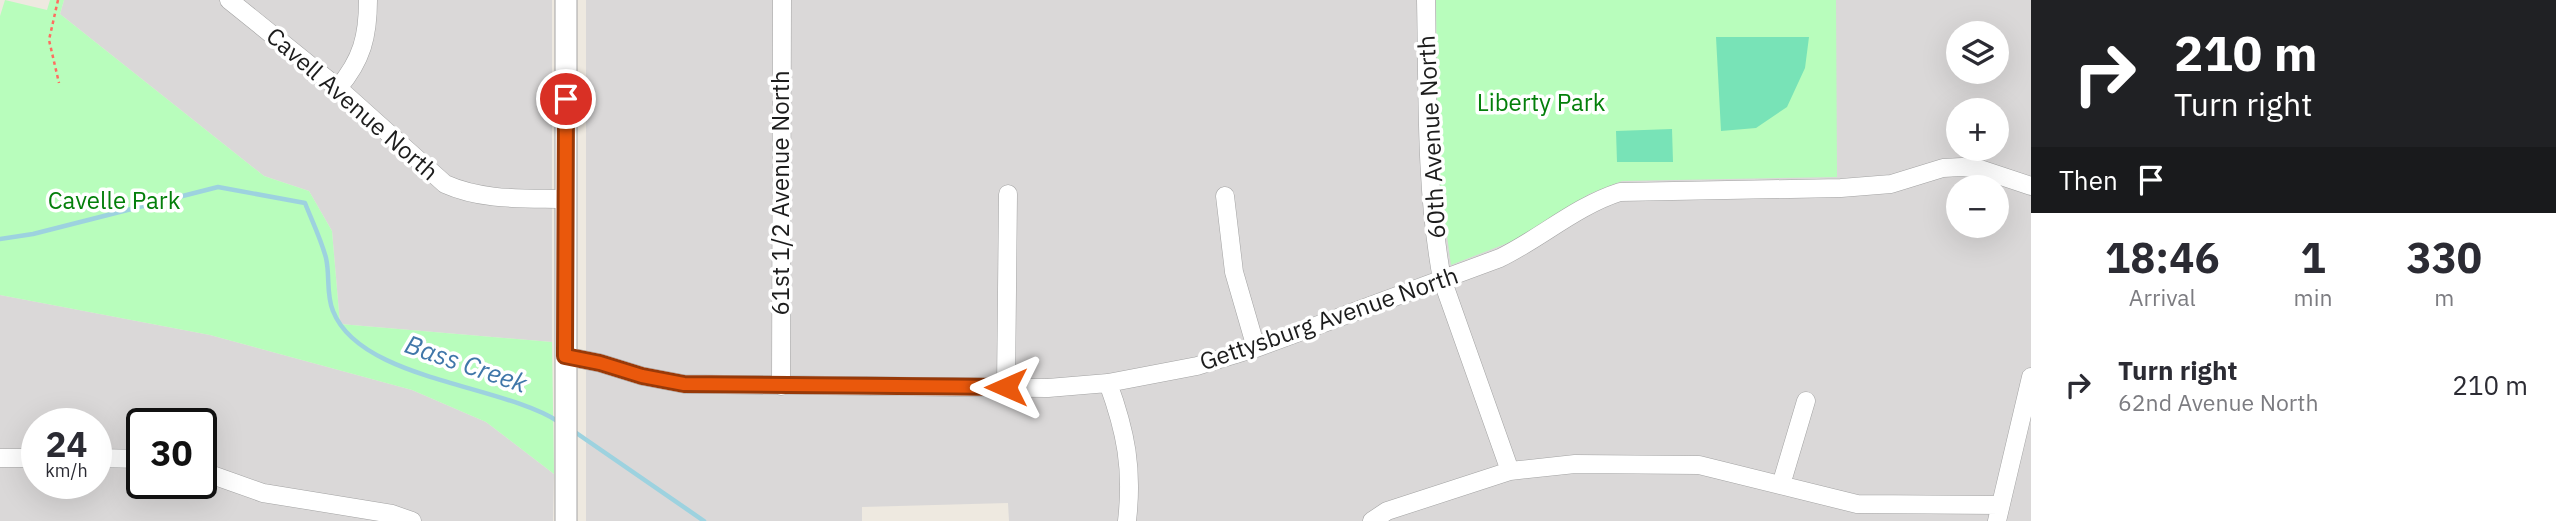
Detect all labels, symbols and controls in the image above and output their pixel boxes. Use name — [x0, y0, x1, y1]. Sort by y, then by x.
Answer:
street label: Cavell Avenue North — [260, 20, 445, 187]
map controls — [1946, 21, 2009, 238]
button: layers — [1946, 21, 2009, 84]
text: 210 m — [2174, 21, 2318, 84]
icon: right — [2059, 28, 2150, 119]
street label: 60th Avenue North — [1410, 35, 1452, 240]
pin — [536, 69, 596, 129]
street label: 61st 1/2 Avenue North — [764, 70, 796, 316]
icon: arrive — [547, 80, 585, 118]
text: Turn right — [2174, 83, 2312, 125]
park label: Liberty Park — [1477, 86, 1606, 118]
button: + — [1946, 98, 2009, 161]
icon: arrive — [2132, 161, 2170, 199]
text: Then — [2059, 163, 2118, 197]
button: − — [1946, 175, 2009, 238]
park label: Cavelle Park — [48, 184, 181, 216]
text: 18:46 — [2105, 230, 2220, 285]
text: 1 — [2300, 230, 2326, 285]
text: 330 — [2406, 230, 2482, 285]
street label: Gettysburg Avenue North — [1195, 259, 1462, 377]
text: Arrival — [2129, 282, 2196, 312]
text: min — [2294, 282, 2332, 312]
text: m — [2434, 282, 2454, 312]
water label: Bass Creek — [401, 326, 532, 400]
position arrow — [969, 350, 1043, 424]
text: Turn right — [2118, 353, 2237, 387]
icon: right — [2059, 366, 2097, 404]
text: 210 m — [2452, 368, 2528, 402]
text: 62nd Avenue North — [2118, 387, 2318, 417]
speed limit sign: 30 — [126, 408, 217, 499]
text: 24 — [45, 421, 88, 467]
text: km/h — [45, 459, 88, 482]

